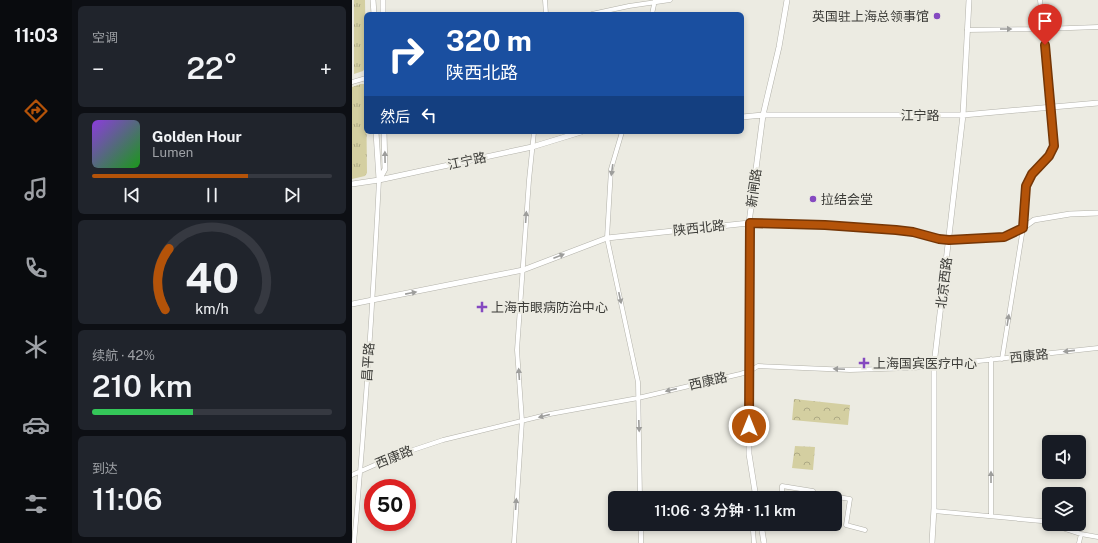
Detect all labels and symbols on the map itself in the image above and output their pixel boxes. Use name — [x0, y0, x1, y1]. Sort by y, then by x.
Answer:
pin — [1028, 4, 1062, 45]
place label: 英国驻上海总领事馆 — [812, 9, 929, 24]
marker: 英国驻上海总领事馆 — [932, 11, 942, 21]
one-way arrow — [1000, 26, 1013, 32]
street label: 江宁路 — [900, 108, 940, 123]
one-way arrow — [382, 150, 388, 163]
street label: 江宁路 — [446, 150, 488, 172]
one-way arrow — [609, 164, 615, 176]
street label: 新闸路 — [744, 168, 764, 208]
place label: 拉结会堂 — [821, 192, 873, 207]
marker: 拉结会堂 — [808, 194, 818, 204]
one-way arrow — [523, 211, 530, 223]
street label: 陕西北路 — [672, 218, 726, 238]
one-way arrow — [553, 253, 565, 259]
street label: 北京西路 — [933, 256, 955, 310]
one-way arrow — [405, 289, 417, 295]
one-way arrow — [617, 292, 623, 304]
place label: 上海市眼病防治中心 — [491, 300, 608, 315]
marker: 上海市眼病防治中心 — [476, 301, 488, 313]
one-way arrow — [1005, 314, 1011, 326]
street label: 昌平路 — [359, 342, 377, 382]
street label: 西康路 — [1009, 347, 1049, 365]
one-way arrow — [1063, 348, 1076, 355]
place label: 上海国宾医疗中心 — [873, 356, 977, 371]
marker: 上海国宾医疗中心 — [858, 357, 870, 369]
one-way arrow — [833, 366, 845, 373]
one-way arrow — [515, 368, 522, 380]
street label: 西康路 — [687, 369, 729, 393]
one-way arrow — [665, 388, 677, 394]
position arrow — [728, 405, 770, 447]
one-way arrow — [538, 413, 550, 419]
one-way arrow — [635, 420, 642, 432]
street label: 西康路 — [373, 443, 415, 471]
one-way arrow — [988, 470, 994, 483]
speed limit sign: 50 — [364, 479, 416, 531]
one-way arrow — [513, 498, 520, 510]

